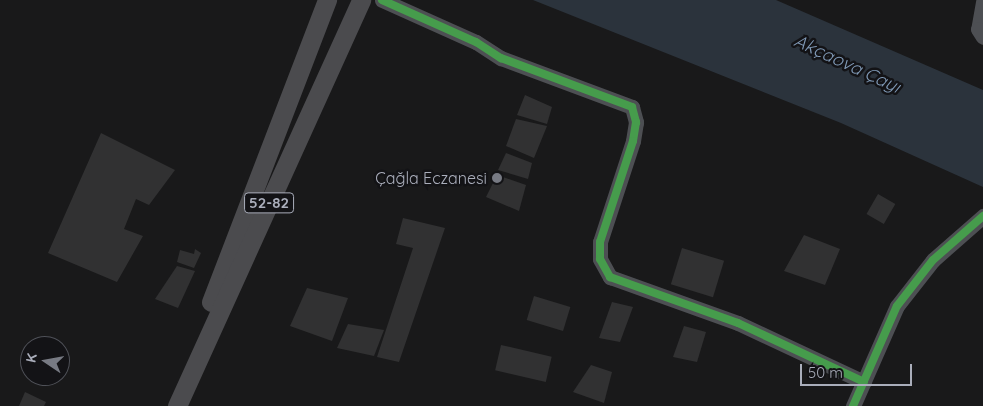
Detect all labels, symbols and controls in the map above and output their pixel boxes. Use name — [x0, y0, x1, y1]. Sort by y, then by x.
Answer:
water label: Akçaova Çayı — [791, 30, 903, 98]
place label: Çağla Eczanesi — [375, 168, 487, 188]
marker: Çağla Eczanesi — [491, 172, 503, 184]
road number: 52-82 — [244, 190, 294, 216]
north arrow — [20, 336, 70, 386]
text: K — [22, 352, 41, 364]
scale bar — [803, 354, 916, 386]
text: 50 m — [808, 363, 843, 382]

